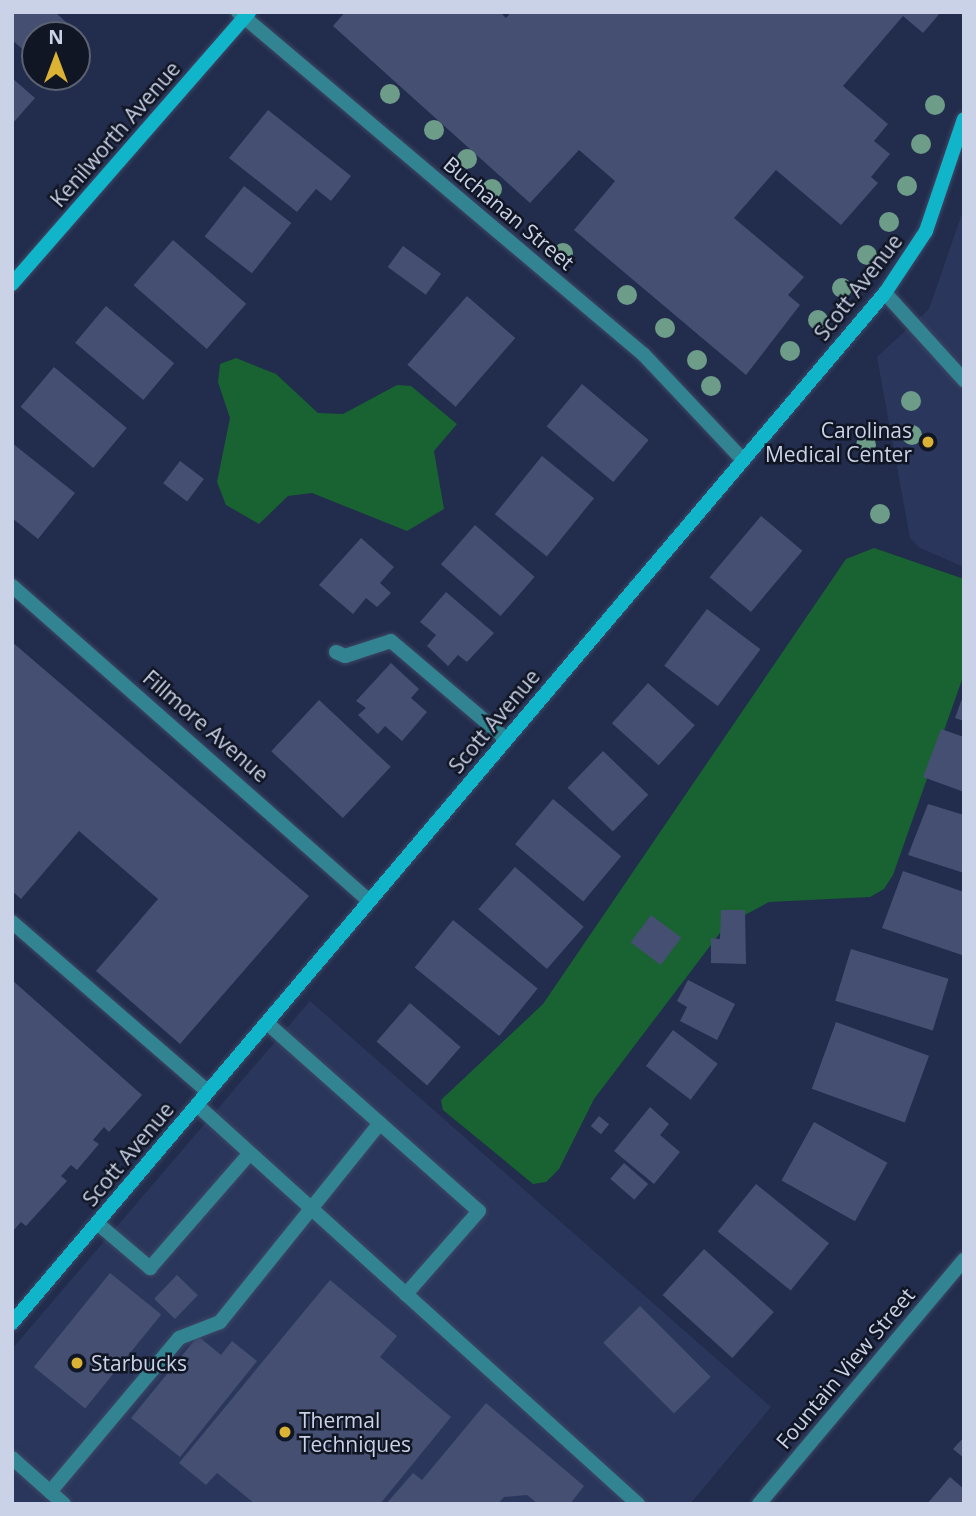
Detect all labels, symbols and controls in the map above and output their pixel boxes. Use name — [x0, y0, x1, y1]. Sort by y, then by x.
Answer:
north arrow — [21, 21, 91, 91]
text: N — [48, 24, 64, 50]
street label: Kenilworth Avenue — [45, 56, 185, 212]
street label: Buchanan Street — [439, 151, 579, 275]
street label: Scott Avenue — [809, 229, 907, 345]
place label: Carolinas Medical Center — [765, 417, 912, 467]
marker: Carolinas Medical Center — [918, 432, 938, 452]
street label: Scott Avenue — [443, 664, 545, 778]
street label: Fillmore Avenue — [138, 665, 274, 787]
street label: Scott Avenue — [77, 1097, 179, 1211]
street label: Fountain View Street — [770, 1283, 920, 1453]
place label: Starbucks — [91, 1350, 187, 1376]
marker: Starbucks — [69, 1355, 85, 1371]
place label: Thermal Techniques — [299, 1407, 411, 1457]
marker: Thermal Techniques — [277, 1424, 293, 1440]

